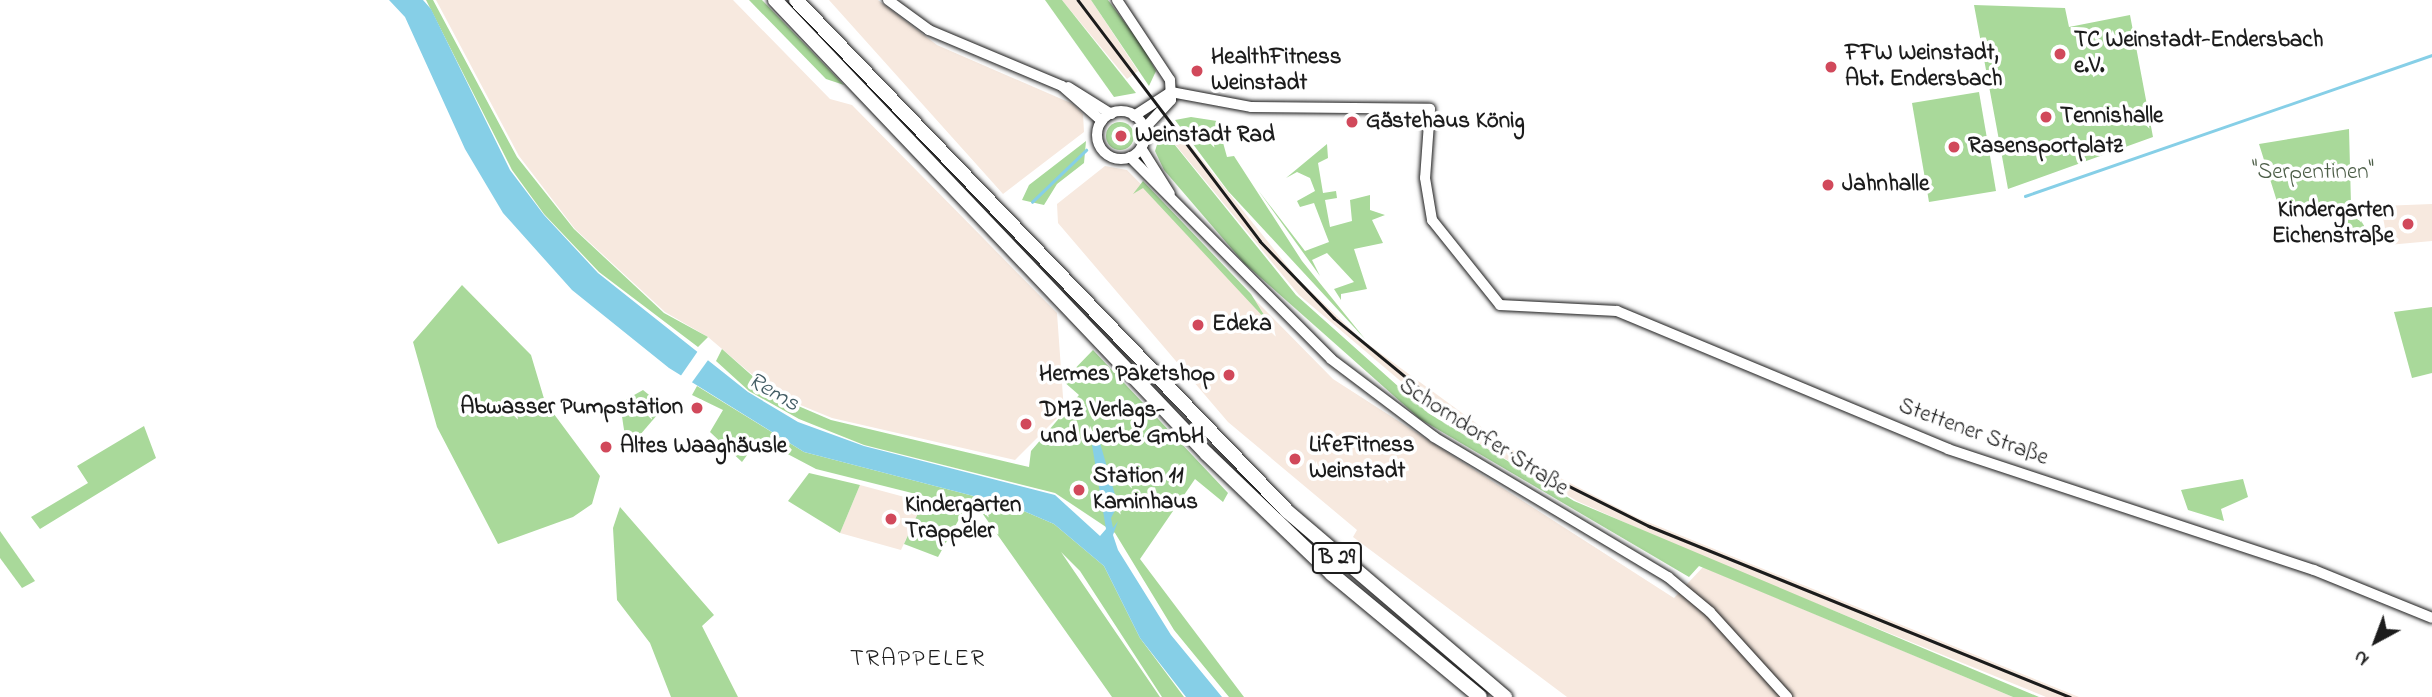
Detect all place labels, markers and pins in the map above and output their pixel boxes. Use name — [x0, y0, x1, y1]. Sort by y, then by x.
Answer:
place label: TC Weinstadt-Endersbach e.V. — [2074, 27, 2323, 81]
place label: FFW Weinstadt, Abt. Endersbach — [1845, 40, 2003, 94]
place label: HealthFitness Weinstadt — [1211, 44, 1341, 98]
marker: TC Weinstadt-Endersbach e.V. — [2052, 46, 2068, 62]
marker: FFW Weinstadt, Abt. Endersbach — [1823, 59, 1839, 75]
marker: HealthFitness Weinstadt — [1189, 63, 1205, 79]
place label: Tennishalle — [2060, 103, 2163, 131]
place label: Gästehaus König — [1366, 108, 1525, 136]
marker: Tennishalle — [2038, 109, 2054, 125]
marker: Gästehaus König — [1344, 114, 1360, 130]
place label: Weinstadt Rad — [1135, 122, 1275, 150]
marker: Weinstadt Rad — [1113, 128, 1129, 144]
place label: Rasensportplatz — [1968, 133, 2123, 161]
marker: Rasensportplatz — [1946, 139, 1962, 155]
place label: Jahnhalle — [1842, 171, 1929, 199]
marker: Jahnhalle — [1820, 177, 1836, 193]
place label: Kindergarten Eichenstraße — [2272, 197, 2394, 251]
marker: Kindergarten Eichenstraße — [2400, 216, 2416, 232]
place label: Edeka — [1212, 311, 1272, 339]
marker: Edeka — [1190, 317, 1206, 333]
place label: Hermes Paketshop — [1039, 361, 1215, 389]
marker: Hermes Paketshop — [1221, 367, 1237, 383]
place label: Abwasser Pumpstation — [460, 394, 683, 422]
place label: DMZ Verlags- und Werbe GmbH — [1040, 397, 1204, 451]
marker: Abwasser Pumpstation — [689, 400, 705, 416]
marker: DMZ Verlags- und Werbe GmbH — [1018, 416, 1034, 432]
place label: LifeFitness Weinstadt — [1309, 432, 1414, 486]
place label: Altes Waaghäusle — [620, 433, 787, 461]
marker: Altes Waaghäusle — [598, 439, 614, 455]
marker: LifeFitness Weinstadt — [1287, 451, 1303, 467]
place label: Station 11 Kaminhaus — [1093, 463, 1198, 517]
marker: Station 11 Kaminhaus — [1071, 482, 1087, 498]
place label: Kindergarten Trappeler — [905, 492, 1021, 546]
marker: Kindergarten Trappeler — [883, 511, 899, 527]

